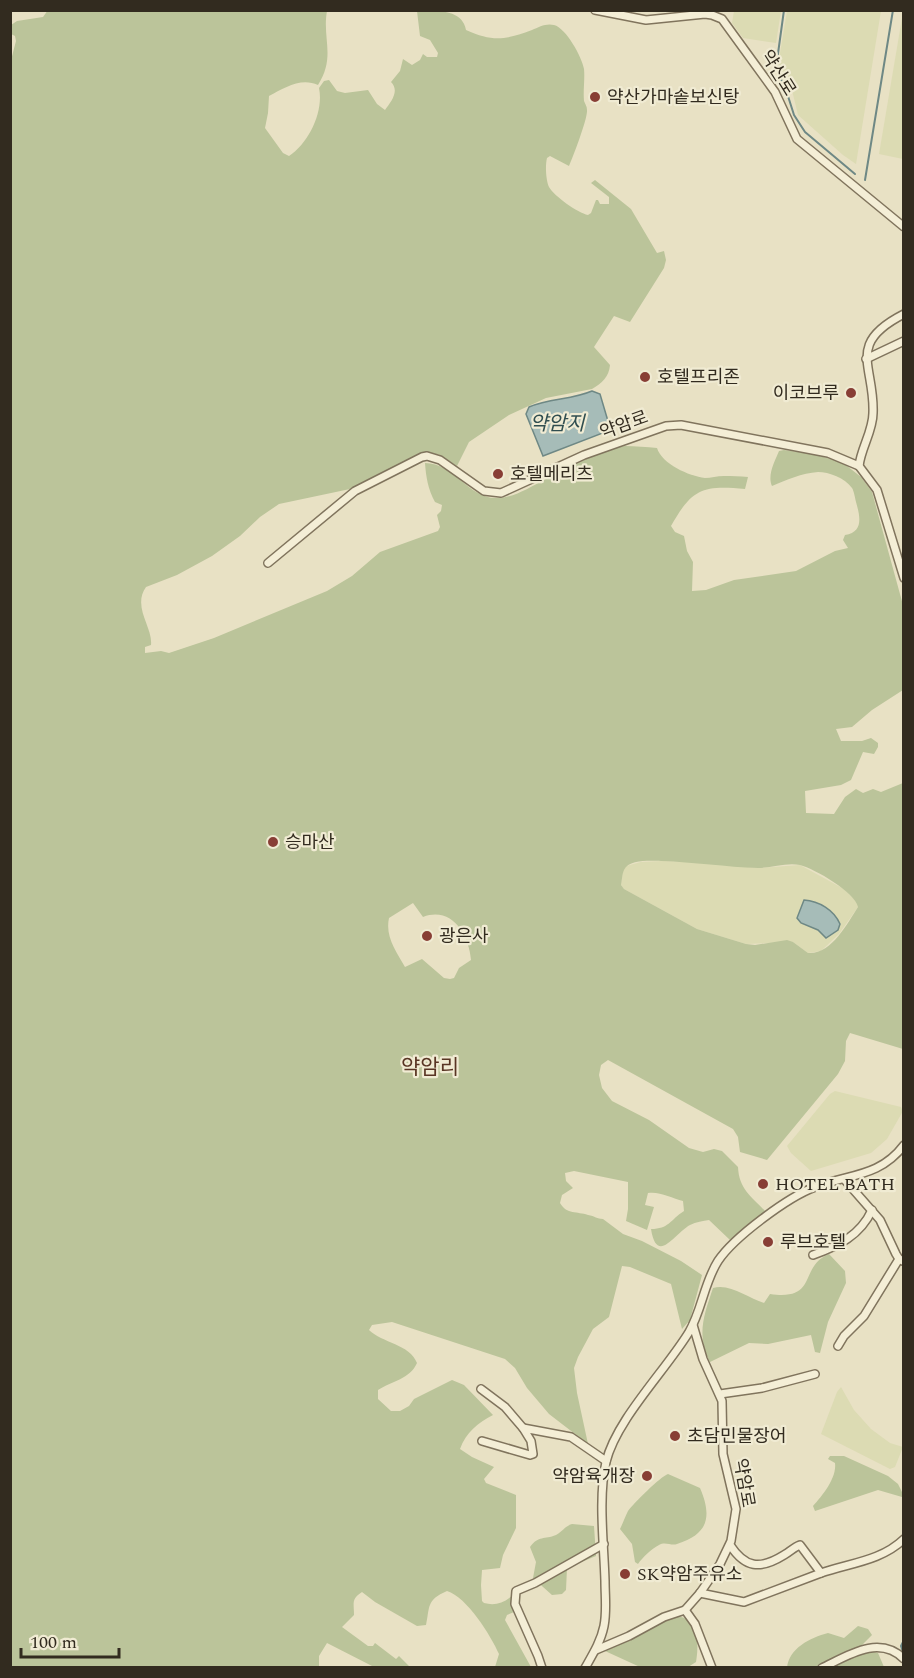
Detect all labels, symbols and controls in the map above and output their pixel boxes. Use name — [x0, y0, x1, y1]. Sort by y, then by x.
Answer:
street label: 약산로 — [753, 45, 803, 101]
place label: 약산가마솥보신탕 — [607, 84, 739, 111]
marker: 약산가마솥보신탕 — [588, 90, 602, 104]
place label: 호텔프리존 — [657, 364, 740, 391]
marker: 호텔프리존 — [638, 370, 652, 384]
place label: 이코브루 — [773, 380, 839, 407]
marker: 이코브루 — [844, 386, 858, 400]
street label: 약암로 — [596, 404, 652, 446]
water label: 약암지 — [529, 409, 586, 439]
place label: 호텔메리츠 — [510, 461, 593, 488]
marker: 호텔메리츠 — [491, 467, 505, 481]
place label: 승마산 — [285, 829, 335, 856]
marker: 승마산 — [266, 835, 280, 849]
place label: 광은사 — [439, 923, 489, 950]
marker: 광은사 — [420, 929, 434, 943]
district label: 약암리 — [401, 1052, 459, 1084]
place label: HOTEL BATH — [775, 1171, 895, 1198]
marker: HOTEL BATH — [756, 1177, 770, 1191]
place label: 루브호텔 — [780, 1229, 846, 1256]
marker: 루브호텔 — [761, 1235, 775, 1249]
place label: 초담민물장어 — [687, 1423, 786, 1450]
marker: 초담민물장어 — [668, 1429, 682, 1443]
street label: 약암로 — [726, 1456, 762, 1510]
place label: 약암육개장 — [552, 1463, 635, 1490]
marker: 약암육개장 — [640, 1469, 654, 1483]
place label: SK약암주유소 — [637, 1561, 742, 1588]
marker: SK약암주유소 — [618, 1567, 632, 1581]
scale bar — [21, 1621, 118, 1659]
text: 100 m — [30, 1629, 77, 1656]

